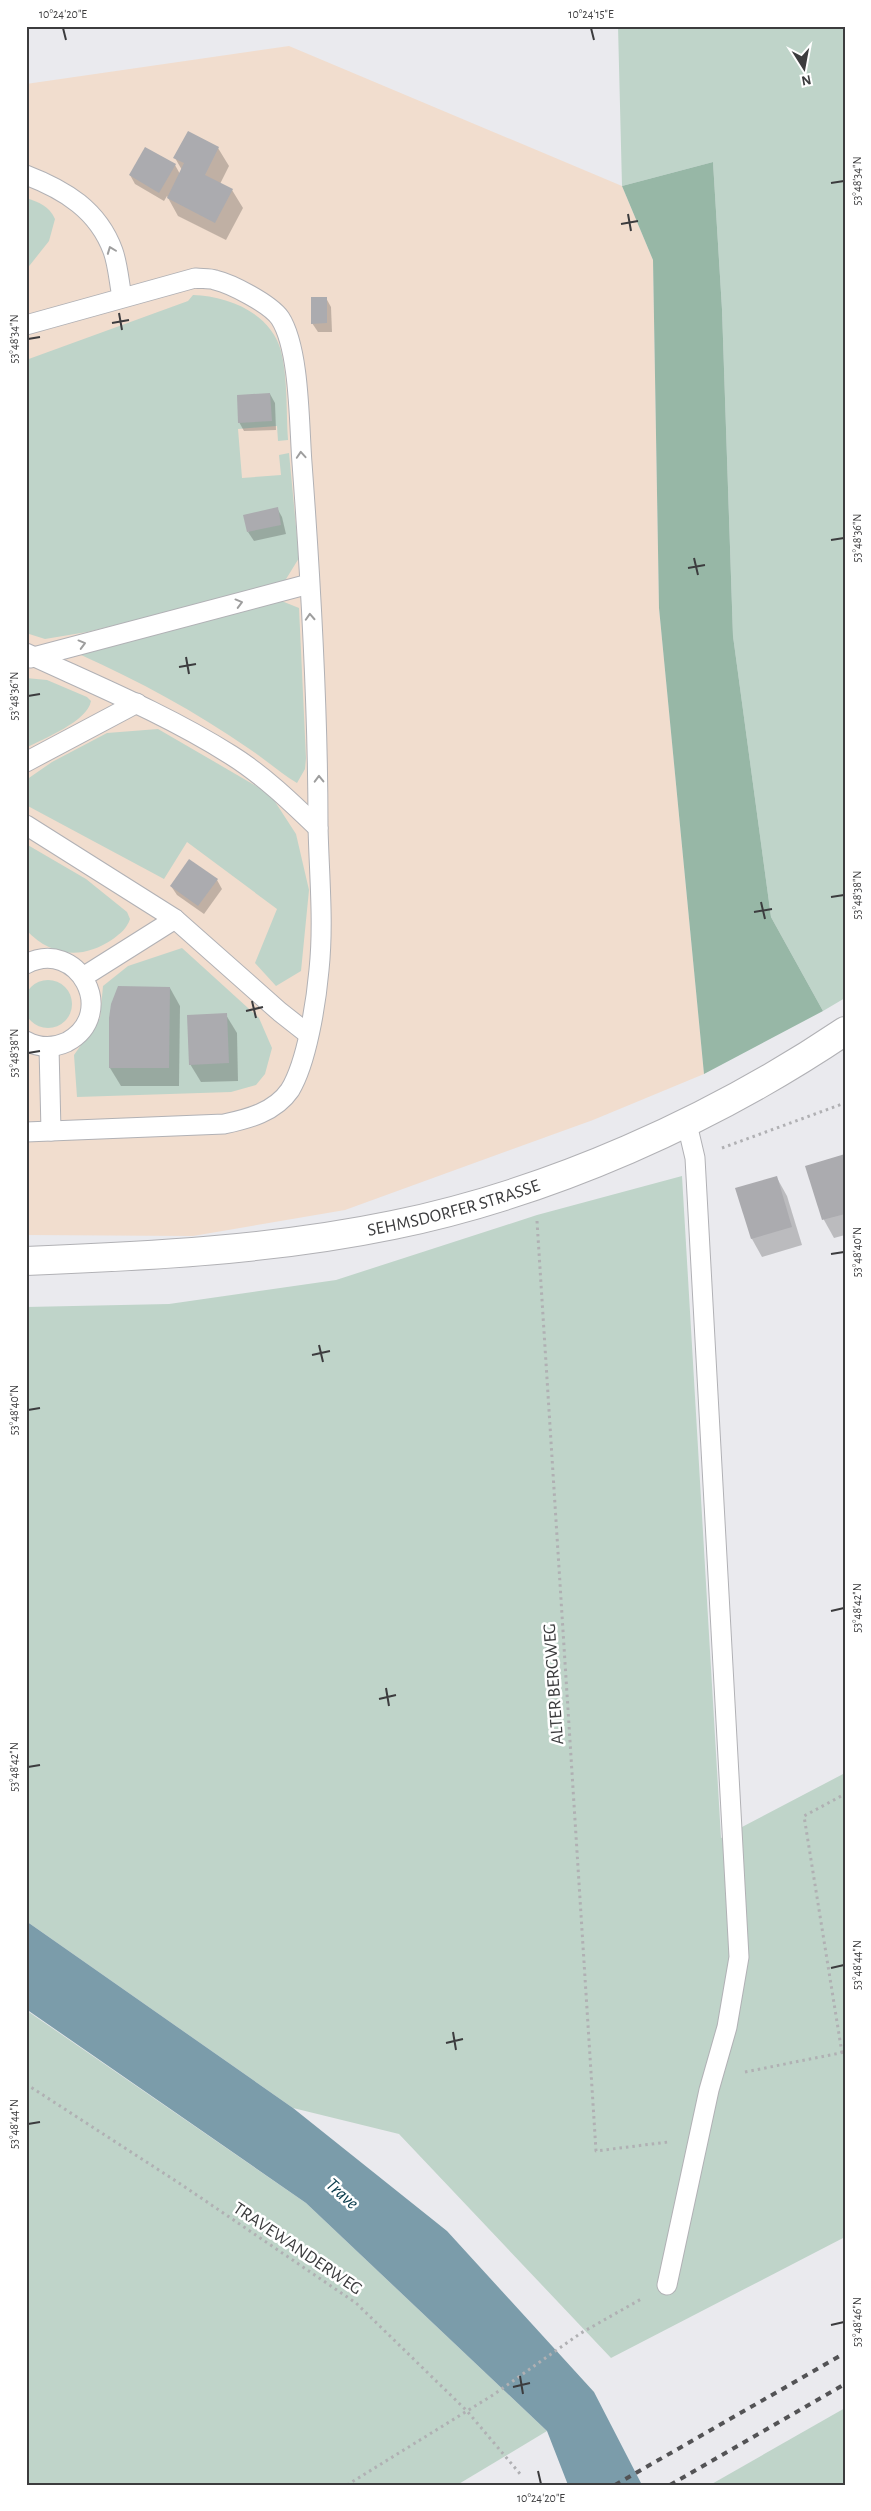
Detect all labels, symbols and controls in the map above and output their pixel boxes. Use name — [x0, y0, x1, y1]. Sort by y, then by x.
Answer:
text: 10°24'20"E — [39, 8, 87, 20]
text: 10°24'15"E — [568, 8, 614, 20]
north arrow — [778, 42, 828, 92]
text: N — [800, 72, 812, 88]
text: 53°48'34"N — [851, 156, 863, 206]
one-way arrow — [107, 246, 117, 254]
text: 53°48'34"N — [8, 314, 20, 364]
one-way arrow — [296, 451, 307, 459]
text: 53°48'36"N — [851, 513, 863, 563]
one-way arrow — [235, 598, 244, 609]
one-way arrow — [305, 613, 316, 621]
one-way arrow — [78, 640, 86, 650]
text: 53°48'36"N — [8, 671, 20, 721]
one-way arrow — [314, 775, 324, 783]
text: 53°48'38"N — [851, 870, 863, 920]
text: 53°48'38"N — [8, 1028, 20, 1078]
street label: SEHMSDORFER STRASSE — [366, 1177, 543, 1240]
text: 53°48'40"N — [851, 1227, 863, 1277]
text: 53°48'40"N — [8, 1385, 20, 1435]
text: 53°48'42"N — [851, 1583, 863, 1633]
street label: ALTER BERGWEG — [541, 1623, 567, 1745]
text: 53°48'42"N — [8, 1742, 20, 1792]
text: 53°48'44"N — [851, 1940, 863, 1990]
text: 53°48'44"N — [8, 2099, 20, 2149]
water label: Trave — [322, 2175, 362, 2213]
street label: TRAVEWANDERWEG — [230, 2199, 365, 2299]
text: 53°48'46"N — [851, 2297, 863, 2347]
text: 10°24'20"E — [517, 2492, 565, 2504]

